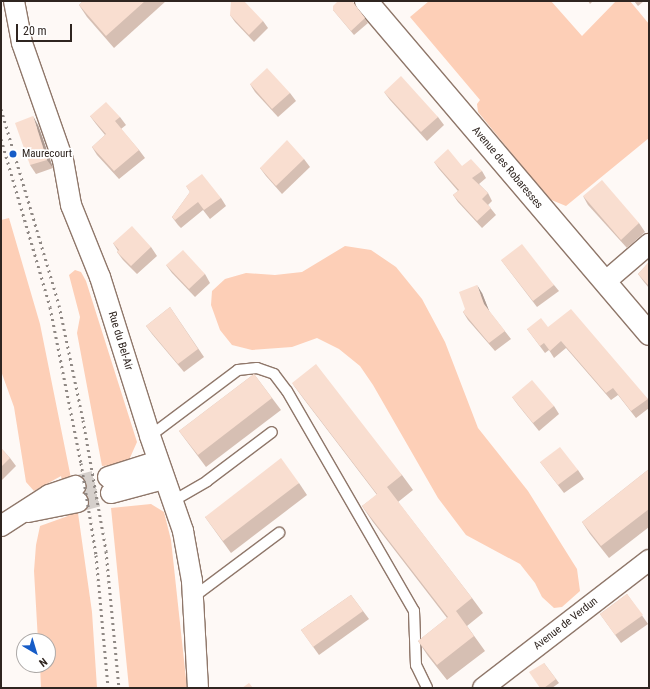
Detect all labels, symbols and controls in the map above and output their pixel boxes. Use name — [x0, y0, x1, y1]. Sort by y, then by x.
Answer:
scale bar — [18, 16, 74, 42]
text: 20 m — [23, 24, 47, 38]
street label: Avenue des Robaresses — [469, 124, 545, 212]
place label: Maurecourt — [22, 147, 72, 161]
marker: Maurecourt — [7, 148, 19, 160]
street label: Rue du Bel-Air — [105, 310, 135, 372]
street label: Avenue de Verdun — [531, 595, 601, 653]
north arrow — [16, 633, 56, 673]
text: N — [36, 655, 50, 669]

